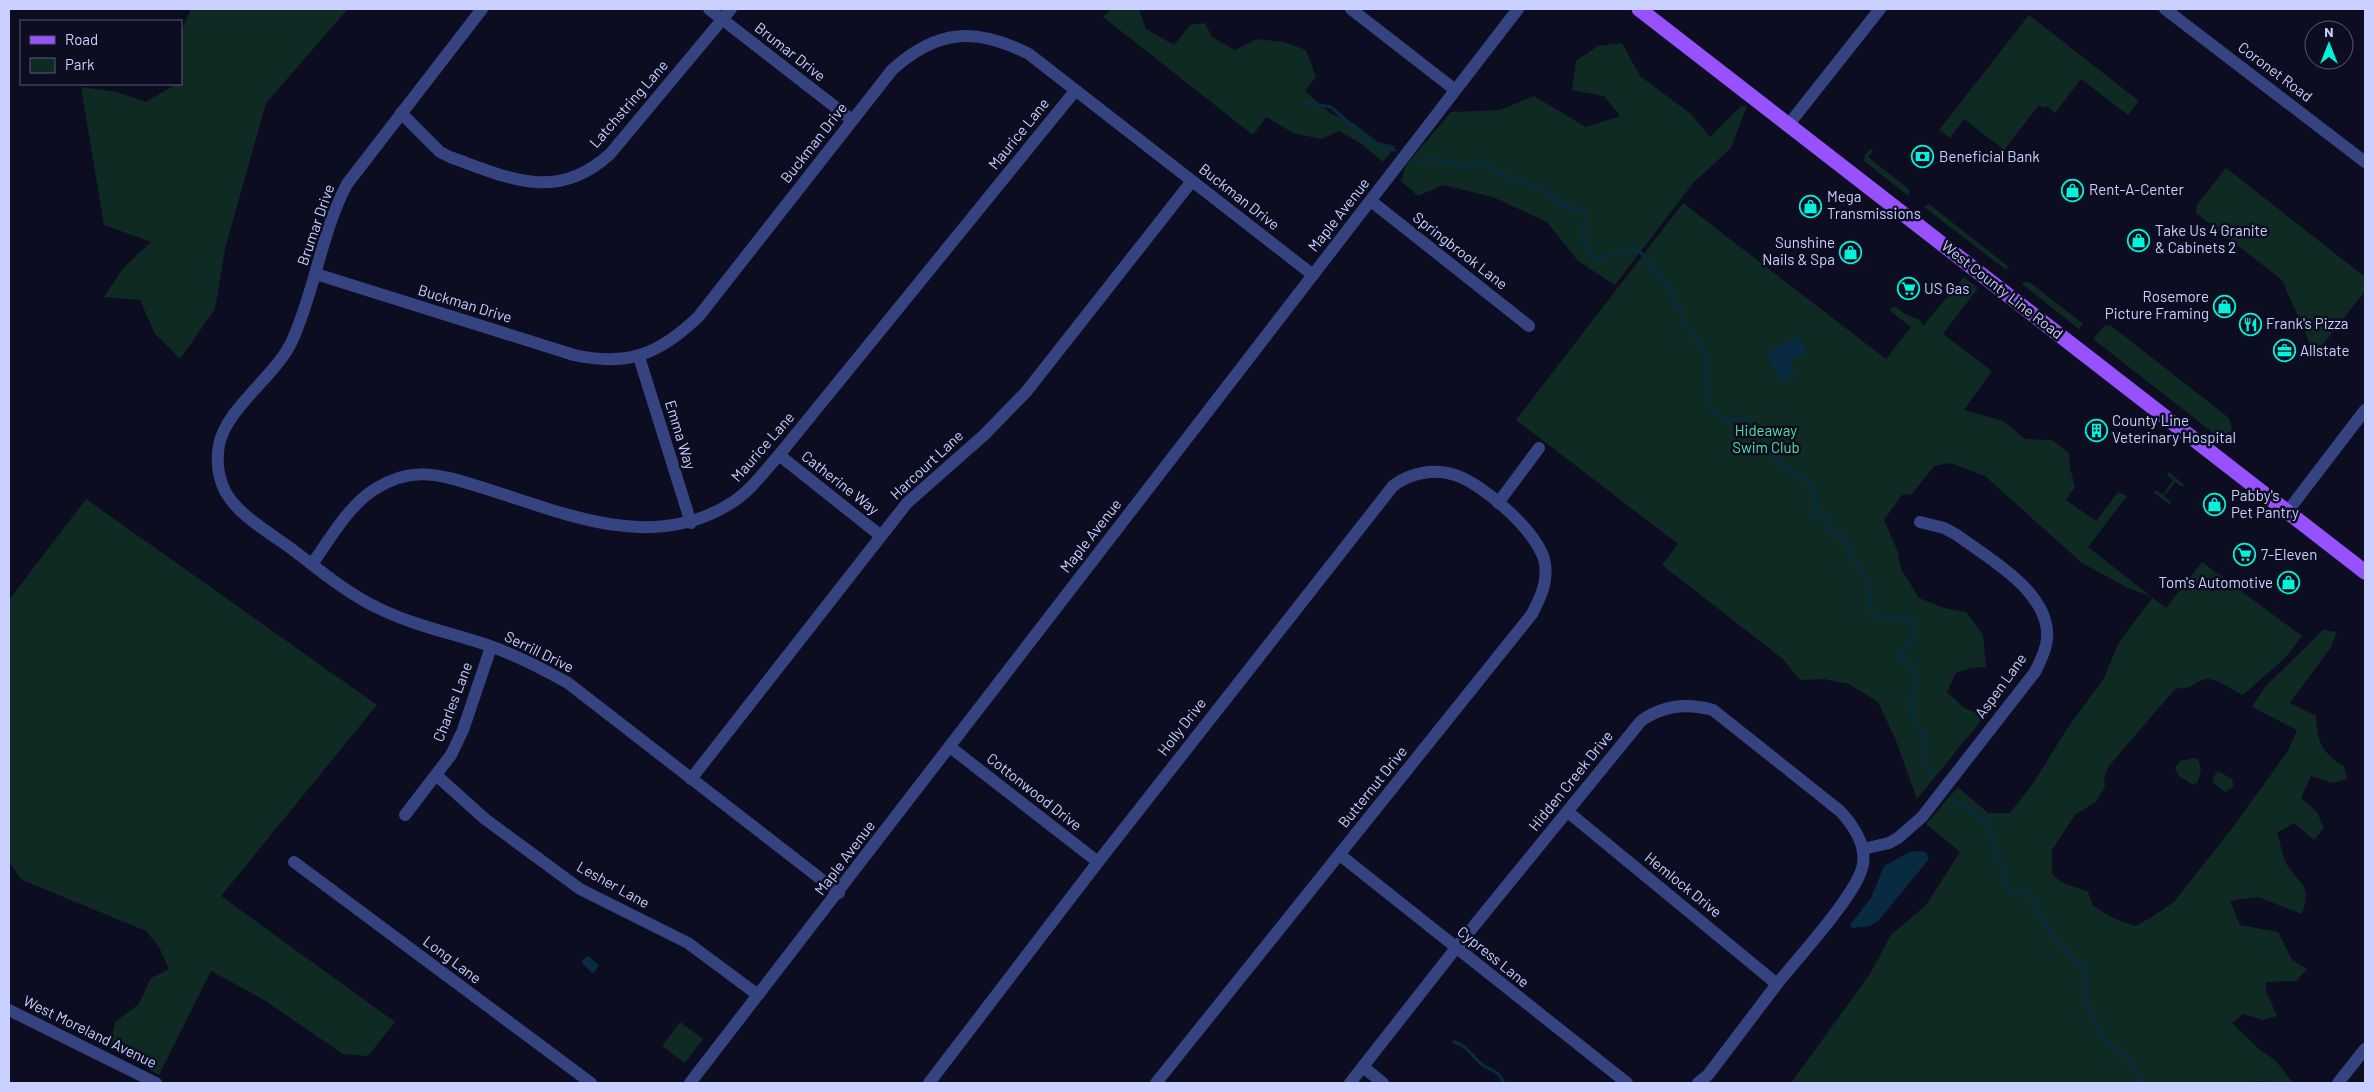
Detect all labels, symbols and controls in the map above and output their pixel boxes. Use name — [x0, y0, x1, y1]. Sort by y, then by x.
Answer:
street label: Brumar Drive — [752, 18, 830, 84]
legend — [20, 20, 182, 85]
north arrow — [2304, 20, 2354, 70]
text: N — [2324, 23, 2334, 40]
text: Road — [65, 30, 98, 48]
street label: Coronet Road — [2235, 37, 2316, 105]
text: Park — [65, 55, 95, 73]
street label: Latchstring Lane — [585, 56, 671, 151]
street label: Maurice Lane — [984, 94, 1052, 173]
street label: Buckman Drive — [776, 99, 850, 186]
bank icon: Beneficial Bank — [1911, 145, 1935, 169]
place label: Beneficial Bank — [1939, 147, 2040, 165]
street label: Buckman Drive — [1196, 159, 1283, 233]
street label: Maple Avenue — [1304, 174, 1373, 255]
shop icon: Rent-A-Center — [2061, 178, 2085, 202]
place label: Rent-A-Center — [2089, 180, 2185, 198]
street label: Brumar Drive — [293, 182, 337, 268]
place label: Mega Transmissions — [1827, 187, 1921, 222]
shop icon: Mega Transmissions — [1799, 194, 1823, 218]
street label: Springbrook Lane — [1410, 208, 1511, 293]
place label: Take Us 4 Granite & Cabinets 2 — [2155, 221, 2268, 256]
shop icon: Take Us 4 Granite & Cabinets 2 — [2127, 228, 2151, 252]
place label: Sunshine Nails & Spa — [1762, 233, 1835, 268]
street label: West County Line Road — [1938, 236, 2067, 342]
shop icon: Sunshine Nails & Spa — [1839, 240, 1863, 264]
supermarket icon: US Gas — [1896, 277, 1920, 301]
place label: US Gas — [1924, 279, 1969, 297]
street label: Buckman Drive — [416, 280, 514, 326]
place label: Rosemore Picture Framing — [2105, 287, 2209, 322]
shop icon: Rosemore Picture Framing — [2213, 294, 2237, 318]
restaurant icon: Frank's Pizza — [2238, 312, 2262, 336]
place label: Frank's Pizza — [2266, 314, 2349, 332]
office icon: Allstate — [2272, 339, 2296, 363]
place label: Allstate — [2300, 341, 2350, 359]
street label: Emma Way — [662, 398, 700, 472]
street label: Maurice Lane — [727, 408, 797, 485]
place label: County Line Veterinary Hospital — [2112, 411, 2236, 446]
building icon: County Line Veterinary Hospital — [2084, 418, 2108, 442]
park label: Hideaway Swim Club — [1732, 421, 1800, 456]
street label: Harcourt Lane — [886, 426, 967, 503]
street label: Catherine Way — [798, 446, 883, 518]
place label: Pabby's Pet Pantry — [2231, 486, 2299, 521]
shop icon: Pabby's Pet Pantry — [2203, 493, 2227, 517]
street label: Maple Avenue — [1056, 495, 1125, 576]
supermarket icon: 7-Eleven — [2233, 543, 2257, 567]
place label: 7-Eleven — [2261, 545, 2317, 563]
shop icon: Tom's Automotive — [2277, 571, 2301, 595]
place label: Tom's Automotive — [2158, 573, 2273, 591]
street label: Serrill Drive — [502, 627, 577, 676]
street label: Aspen Lane — [1971, 649, 2030, 721]
street label: Charles Lane — [429, 659, 476, 744]
street label: Holly Drive — [1153, 694, 1209, 759]
street label: Hidden Creek Drive — [1524, 727, 1616, 834]
street label: Butternut Drive — [1334, 742, 1410, 831]
street label: Cottonwood Drive — [984, 749, 1086, 834]
street label: Maple Avenue — [810, 817, 878, 898]
street label: Hemlock Drive — [1642, 848, 1726, 921]
street label: Lesher Lane — [574, 857, 653, 911]
street label: Cypress Lane — [1454, 922, 1533, 991]
street label: Long Lane — [420, 932, 485, 987]
street label: West Moreland Avenue — [21, 991, 160, 1071]

